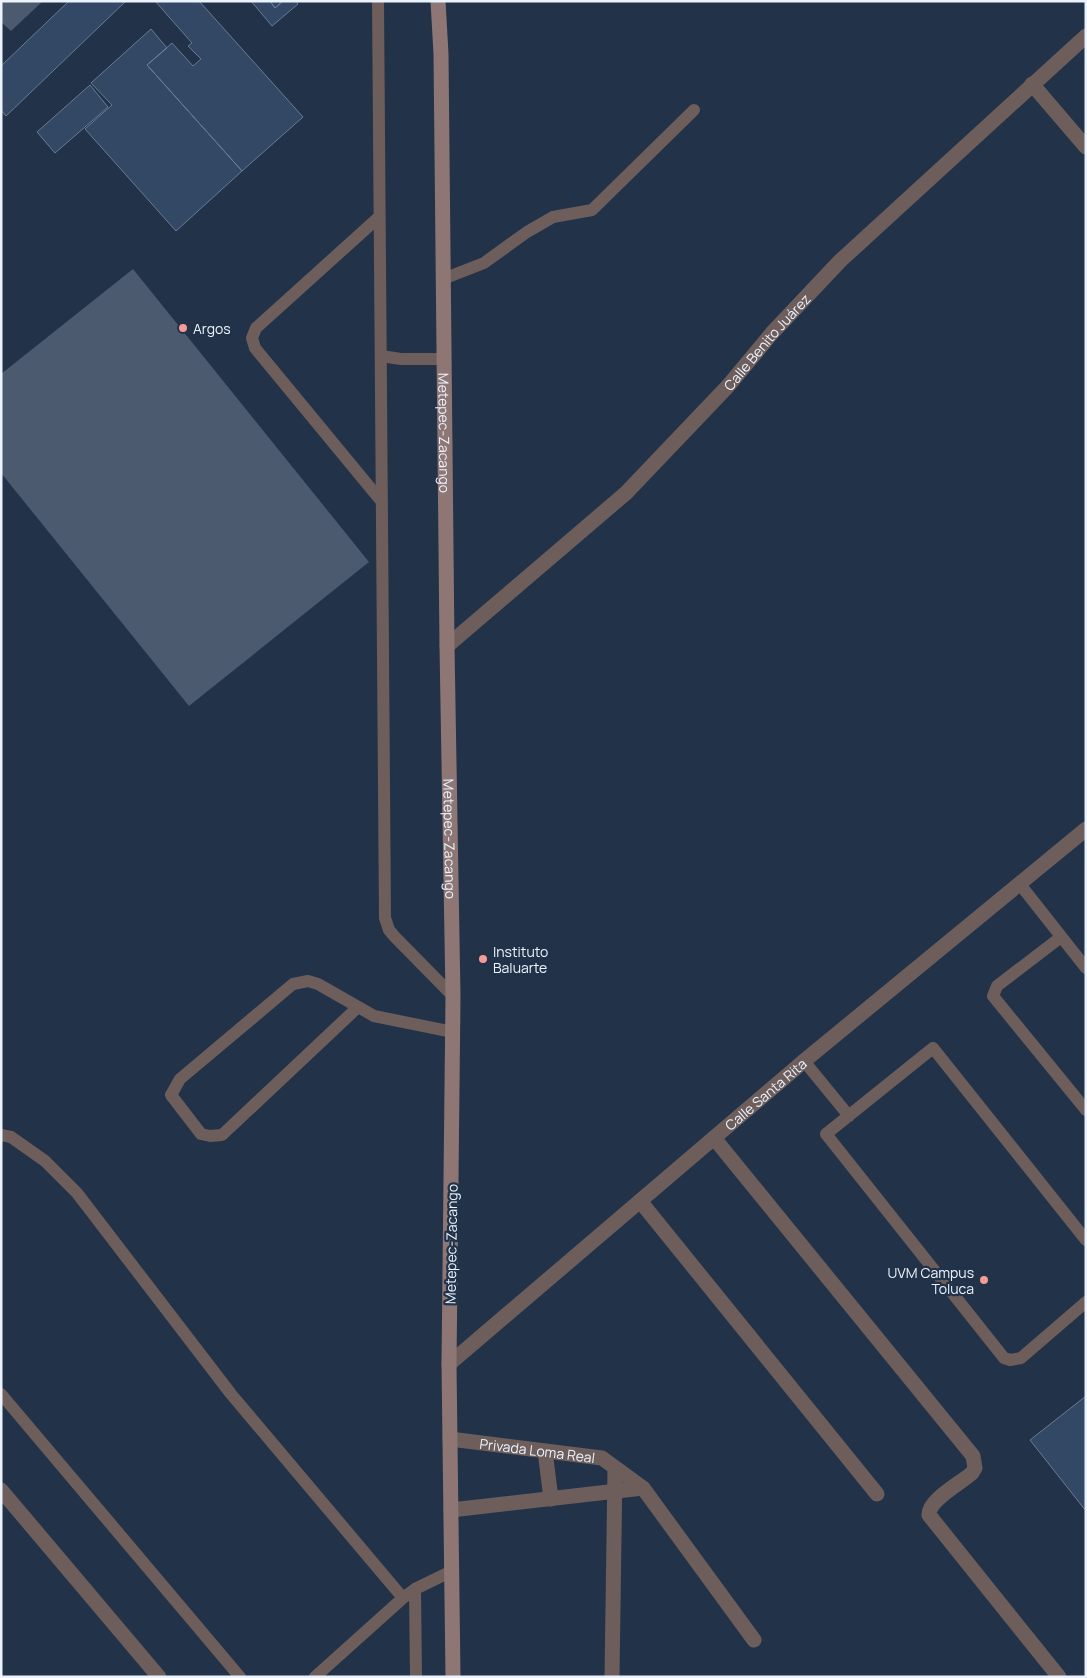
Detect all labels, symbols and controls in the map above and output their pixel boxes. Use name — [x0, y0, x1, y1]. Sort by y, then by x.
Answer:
street label: Calle Benito Juárez — [719, 289, 814, 394]
place label: Argos — [193, 319, 231, 338]
marker: Argos — [177, 322, 189, 334]
street label: Metepec-Zacango — [435, 373, 455, 493]
street label: Metepec-Zacango — [440, 779, 461, 899]
place label: Instituto Baluarte — [493, 942, 548, 977]
marker: Instituto Baluarte — [477, 953, 489, 965]
street label: Calle Santa Rita — [721, 1054, 810, 1134]
street label: Metepec-Zacango — [440, 1184, 462, 1304]
place label: UVM Campus Toluca — [888, 1263, 974, 1298]
marker: UVM Campus Toluca — [978, 1274, 990, 1286]
street label: Privada Loma Real — [479, 1433, 596, 1467]

